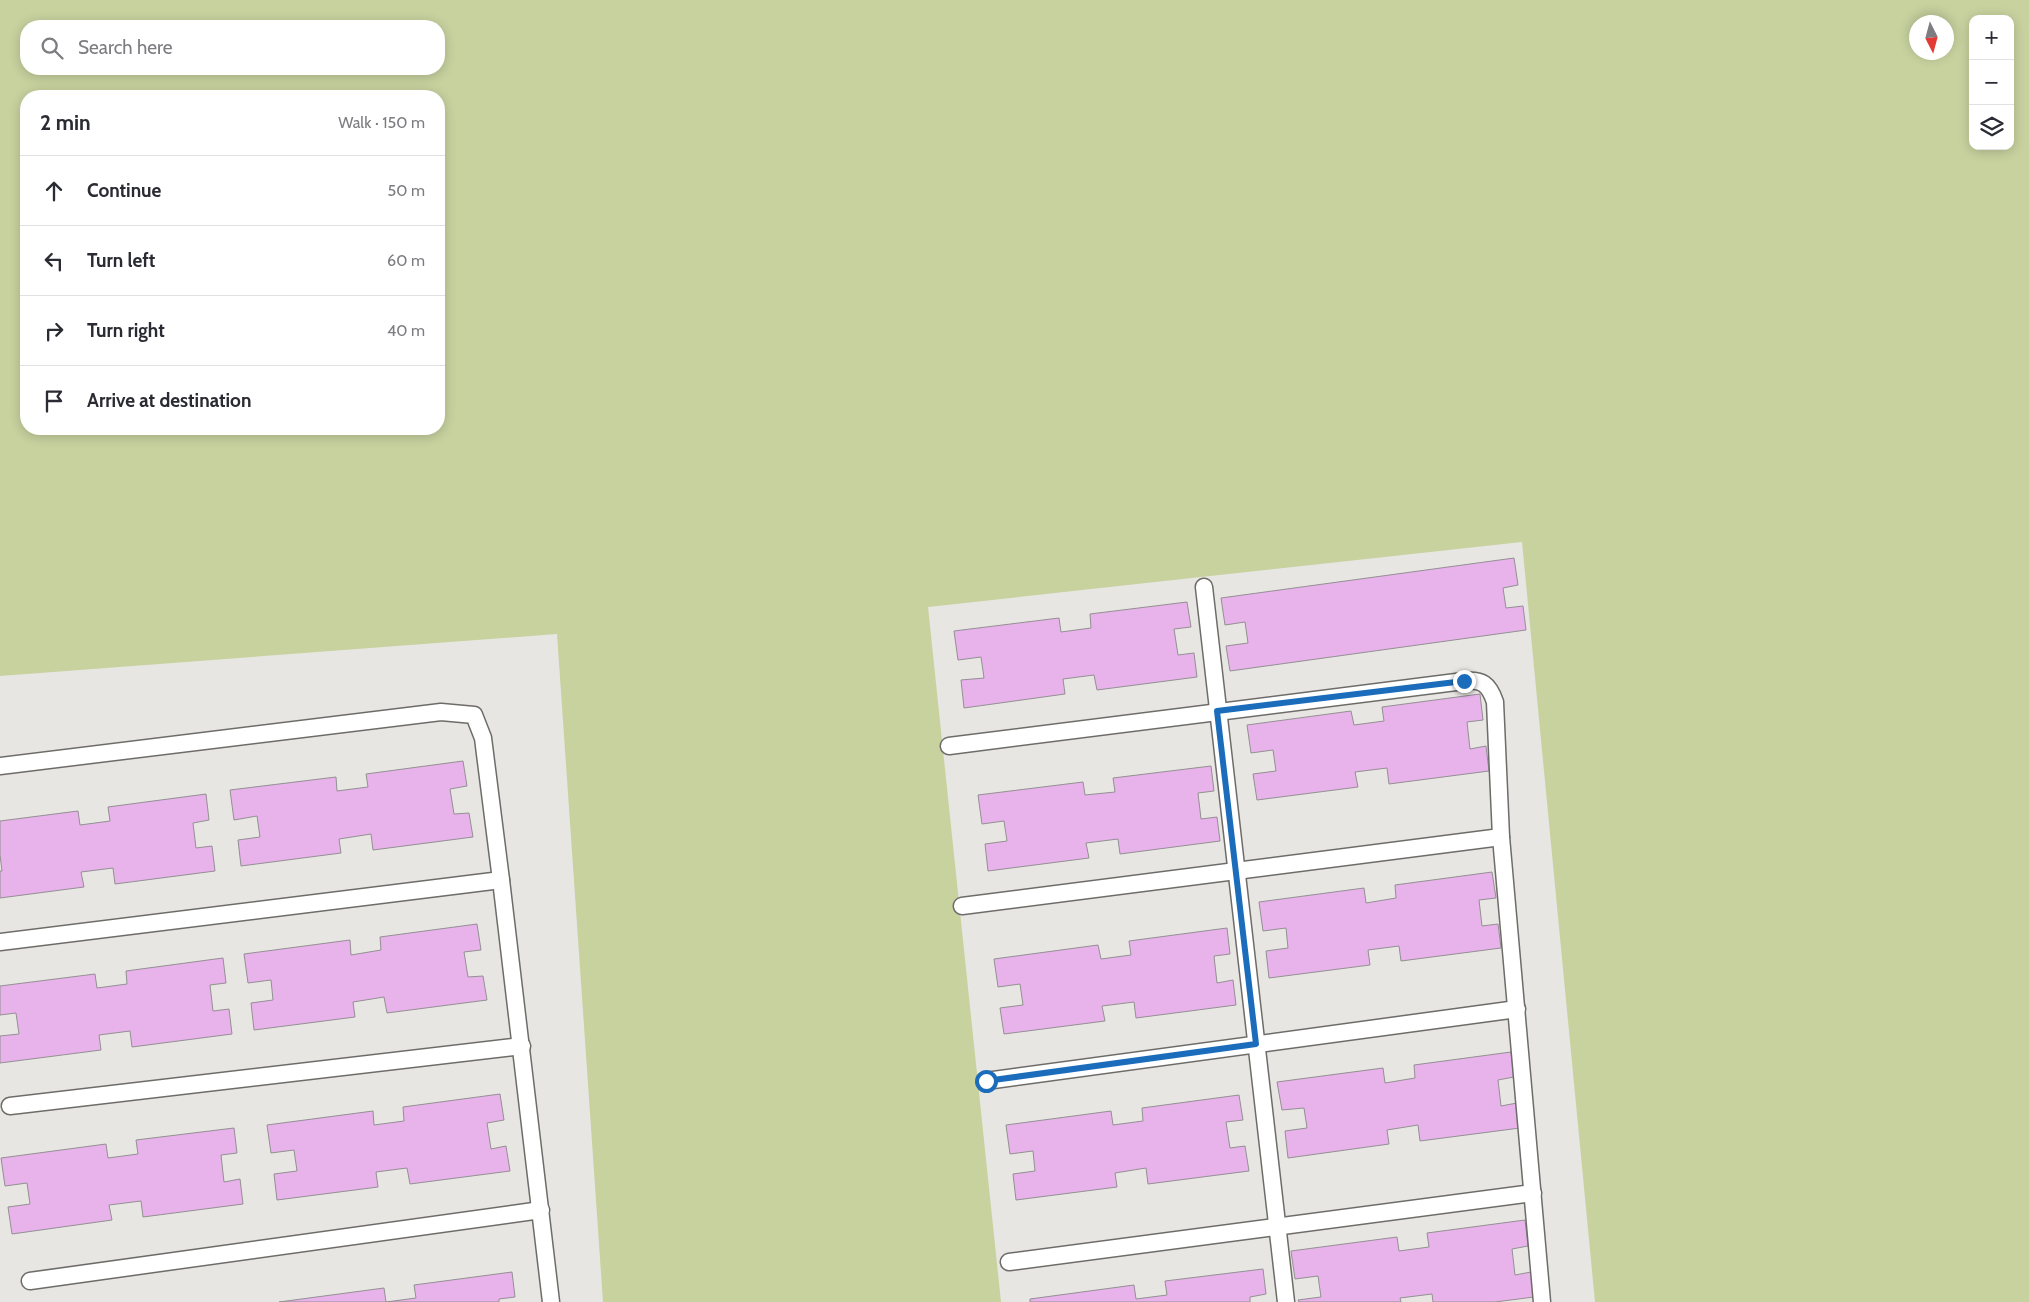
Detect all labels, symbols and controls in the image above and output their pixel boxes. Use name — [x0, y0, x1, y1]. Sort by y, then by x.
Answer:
north arrow — [1909, 15, 1954, 60]
map controls — [1969, 15, 2014, 150]
button: + — [1969, 15, 2014, 60]
search box — [20, 20, 445, 75]
icon: search — [38, 34, 66, 62]
text: Search here — [78, 36, 172, 59]
button: − — [1969, 60, 2014, 105]
button: layers — [1969, 105, 2014, 150]
text: 2 min — [40, 110, 91, 135]
text: Walk · 150 m — [338, 113, 425, 132]
icon: ahead — [40, 177, 68, 205]
text: Continue — [87, 179, 161, 202]
text: 50 m — [388, 181, 425, 200]
icon: left — [40, 247, 68, 275]
text: Turn left — [87, 249, 155, 272]
text: 60 m — [387, 251, 425, 270]
icon: right — [40, 317, 68, 345]
text: Turn right — [87, 319, 165, 342]
text: 40 m — [387, 321, 425, 340]
icon: arrive — [40, 387, 68, 415]
text: Arrive at destination — [87, 389, 251, 412]
route end — [1453, 670, 1476, 693]
route start — [975, 1070, 998, 1093]

